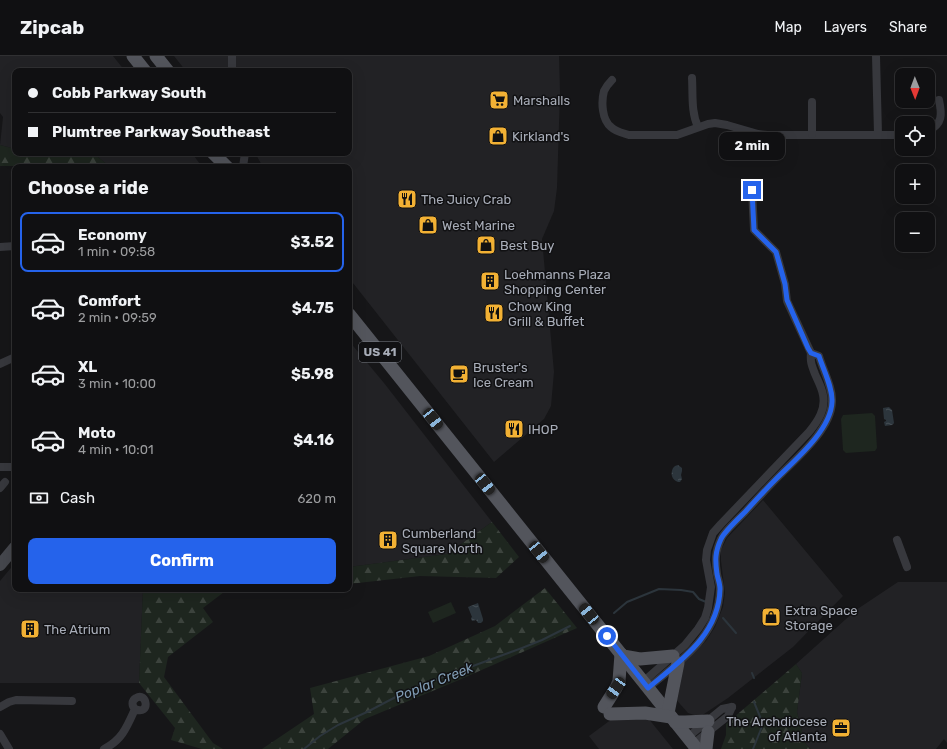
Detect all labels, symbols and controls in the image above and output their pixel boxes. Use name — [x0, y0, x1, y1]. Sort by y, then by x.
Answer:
text: Zipcab — [20, 16, 84, 39]
text: Map — [775, 19, 802, 36]
text: Layers — [824, 19, 867, 36]
text: Share — [889, 19, 927, 36]
north arrow — [895, 68, 935, 108]
map controls — [895, 68, 935, 252]
text: Cobb Parkway South — [52, 84, 206, 102]
supermarket icon: Marshalls — [488, 89, 510, 111]
place label: Marshalls — [513, 93, 570, 108]
button: locate — [895, 116, 935, 156]
text: Plumtree Parkway Southeast — [52, 123, 270, 141]
shop icon: Kirkland's — [487, 125, 509, 147]
place label: Kirkland's — [512, 129, 570, 144]
callout: 2 min — [719, 132, 785, 160]
text: 2 min — [734, 138, 770, 153]
button: + — [895, 164, 935, 204]
text: Choose a ride — [28, 177, 149, 199]
route end — [743, 181, 761, 199]
restaurant icon: The Juicy Crab — [396, 188, 418, 210]
place label: The Juicy Crab — [421, 192, 511, 207]
button: − — [895, 212, 935, 252]
shop icon: West Marine — [417, 214, 439, 236]
place label: West Marine — [442, 218, 515, 233]
icon: car — [30, 224, 66, 260]
text: Economy — [78, 226, 147, 244]
text: $3.52 — [290, 233, 334, 251]
shop icon: Best Buy — [475, 234, 497, 256]
place label: Best Buy — [500, 238, 555, 253]
text: 1 min · 09:58 — [78, 244, 155, 259]
place label: Loehmanns Plaza Shopping Center — [504, 267, 611, 298]
building icon: Loehmanns Plaza Shopping Center — [479, 270, 501, 292]
icon: car — [30, 290, 66, 326]
text: Comfort — [78, 292, 141, 310]
text: $4.75 — [292, 299, 334, 317]
place label: Chow King Grill & Buffet — [508, 299, 584, 329]
restaurant icon: Chow King Grill & Buffet — [483, 302, 505, 324]
text: 2 min · 09:59 — [78, 310, 157, 325]
road number: US 41 — [359, 342, 401, 362]
icon: car — [30, 356, 66, 392]
text: XL — [78, 358, 97, 376]
place label: Bruster's Ice Cream — [473, 360, 534, 390]
cafe icon: Bruster's Ice Cream — [448, 363, 470, 385]
text: $5.98 — [291, 365, 334, 383]
text: 3 min · 10:00 — [78, 376, 156, 391]
car — [421, 406, 445, 432]
restaurant icon: IHOP — [503, 418, 525, 440]
icon: car — [30, 422, 66, 458]
place label: IHOP — [528, 422, 558, 437]
text: Moto — [78, 424, 116, 442]
text: $4.16 — [293, 431, 334, 449]
text: 4 min · 10:01 — [78, 442, 153, 457]
car — [473, 471, 497, 497]
icon: cash — [28, 487, 50, 509]
text: Cash — [60, 489, 95, 507]
text: 620 m — [298, 491, 336, 506]
place label: Cumberland Square North — [402, 526, 483, 556]
building icon: Cumberland Square North — [377, 529, 399, 551]
button: Confirm — [28, 538, 336, 584]
car — [527, 539, 551, 565]
car — [577, 601, 601, 627]
place label: Extra Space Storage — [785, 603, 858, 634]
shop icon: Extra Space Storage — [760, 606, 782, 628]
building icon: The Atrium — [19, 618, 41, 640]
place label: The Atrium — [44, 622, 110, 637]
route start — [598, 627, 616, 645]
water label: Poplar Creek — [393, 659, 477, 706]
car — [604, 675, 628, 701]
place label: The Archdiocese of Atlanta — [726, 714, 827, 744]
office icon: The Archdiocese of Atlanta — [830, 717, 852, 739]

